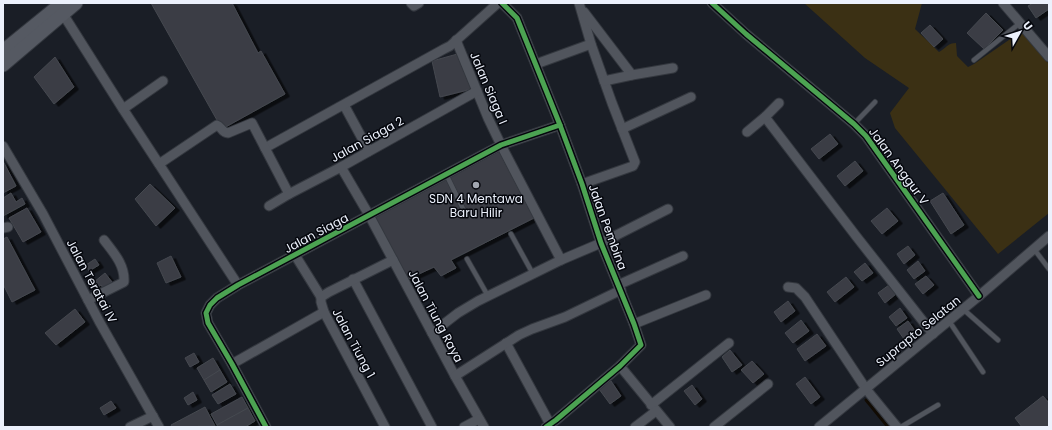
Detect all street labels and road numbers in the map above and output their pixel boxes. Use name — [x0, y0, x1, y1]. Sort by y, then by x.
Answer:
street label: Jalan Siaga I — [466, 49, 512, 127]
street label: Jalan Siaga 2 — [328, 112, 407, 166]
street label: Jalan Anggur V — [865, 124, 933, 208]
street label: Jalan Pembina — [585, 182, 631, 272]
street label: Jalan Siaga — [281, 209, 351, 257]
street label: Jalan Teratai IV — [63, 236, 121, 326]
street label: Jalan Tiung Raya — [404, 267, 468, 365]
street label: Suprapto Selatan — [872, 292, 964, 370]
street label: Jalan Tiung 1 — [329, 305, 379, 381]

